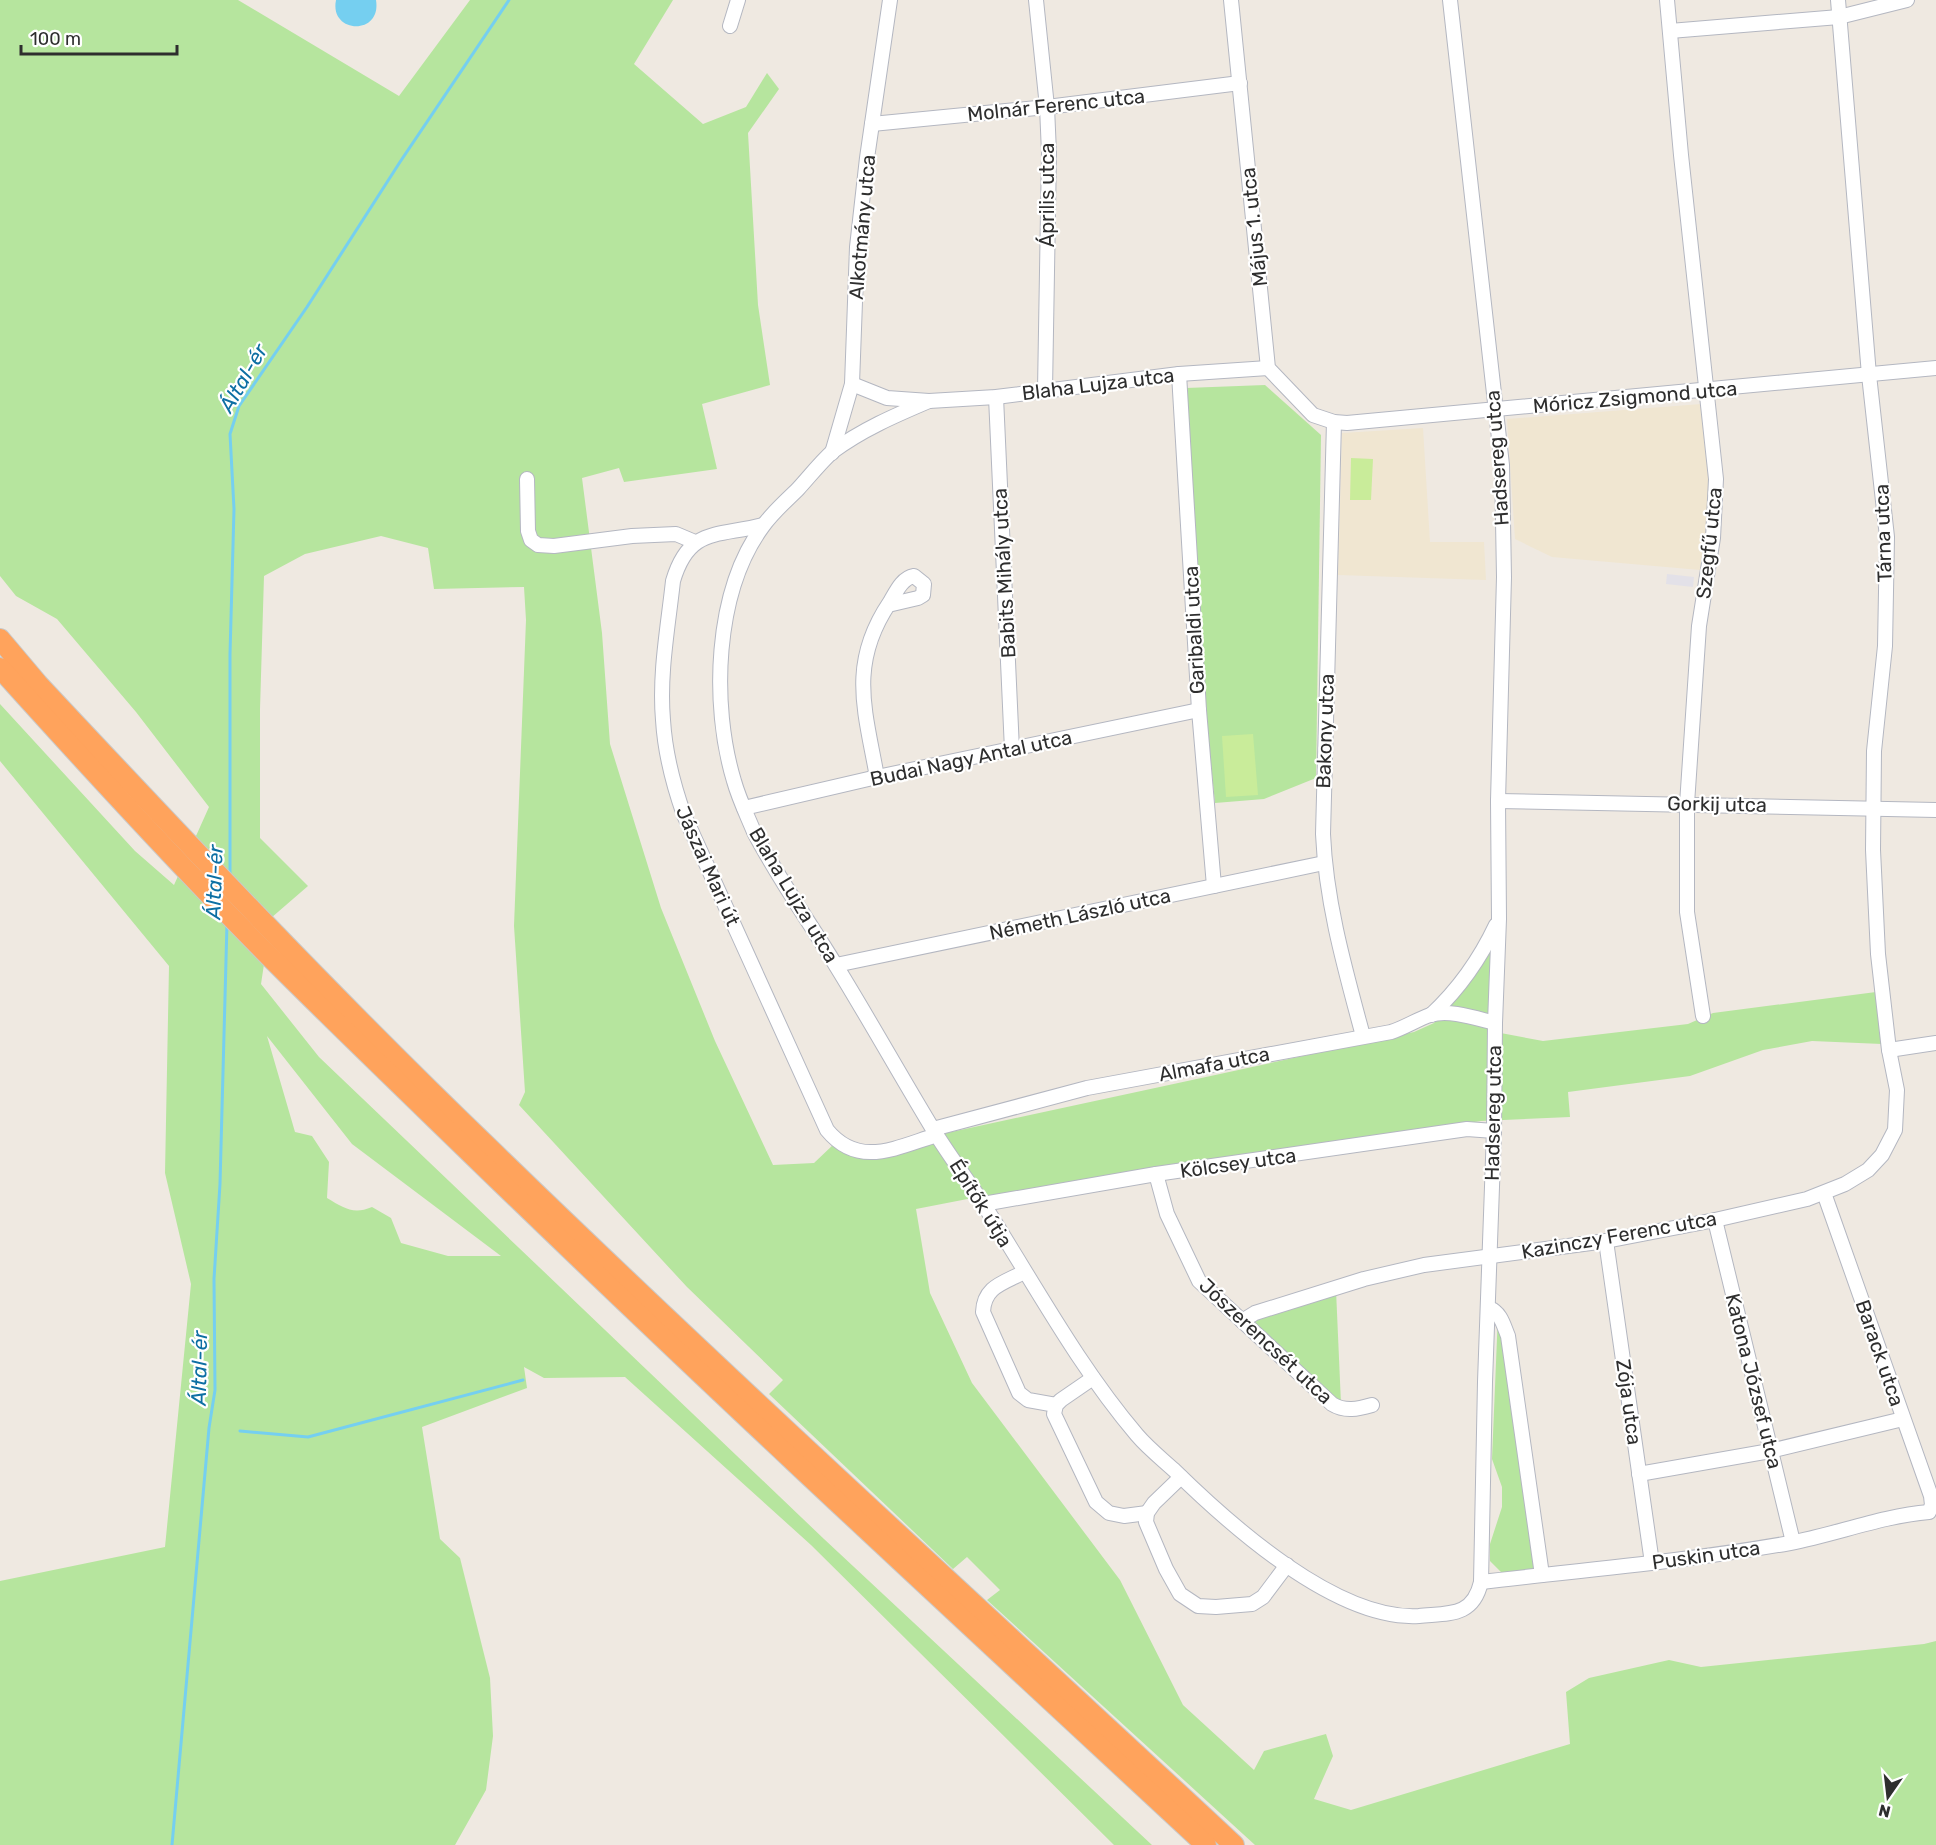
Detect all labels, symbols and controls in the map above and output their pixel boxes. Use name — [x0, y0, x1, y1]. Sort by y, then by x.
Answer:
scale bar — [21, 18, 177, 56]
text: 100 m — [30, 28, 81, 50]
street label: Molnár Ferenc utca — [966, 84, 1146, 126]
street label: Április utca — [1035, 143, 1059, 247]
street label: Alkotmány utca — [844, 154, 880, 300]
street label: Május 1. utca — [1236, 166, 1272, 288]
water label: Által-ér — [213, 339, 273, 417]
street label: Blaha Lujza utca — [1020, 363, 1176, 405]
street label: Móricz Zsigmond utca — [1532, 376, 1738, 418]
street label: Hadsereg utca — [1480, 389, 1514, 527]
street label: Tárna utca — [1869, 483, 1897, 583]
street label: Szegfű utca — [1691, 486, 1727, 600]
street label: Babits Mihály utca — [988, 487, 1020, 659]
street label: Garibaldi utca — [1179, 565, 1209, 695]
street label: Bakony utca — [1311, 673, 1339, 789]
street label: Budai Nagy Antal utca — [868, 725, 1074, 791]
street label: Gorkij utca — [1667, 791, 1767, 817]
street label: Jászai Mari út — [671, 802, 745, 930]
street label: Blaha Lujza utca — [744, 823, 844, 967]
water label: Által-ér — [200, 843, 228, 921]
street label: Németh László utca — [987, 883, 1173, 945]
street label: Almafa utca — [1157, 1041, 1271, 1087]
street label: Hadsereg utca — [1480, 1045, 1506, 1181]
street label: Kölcsey utca — [1178, 1143, 1298, 1183]
street label: Építők útja — [945, 1155, 1017, 1251]
street label: Kazinczy Ferenc utca — [1519, 1206, 1719, 1264]
street label: Jószerencsét utca — [1194, 1273, 1338, 1409]
street label: Katona József utca — [1721, 1291, 1787, 1471]
street label: Barack utca — [1851, 1297, 1909, 1409]
water label: Által-ér — [186, 1329, 212, 1407]
street label: Zója utca — [1611, 1358, 1647, 1446]
street label: Puskin utca — [1650, 1536, 1762, 1574]
north arrow — [1858, 1767, 1918, 1827]
text: N — [1877, 1800, 1892, 1822]

